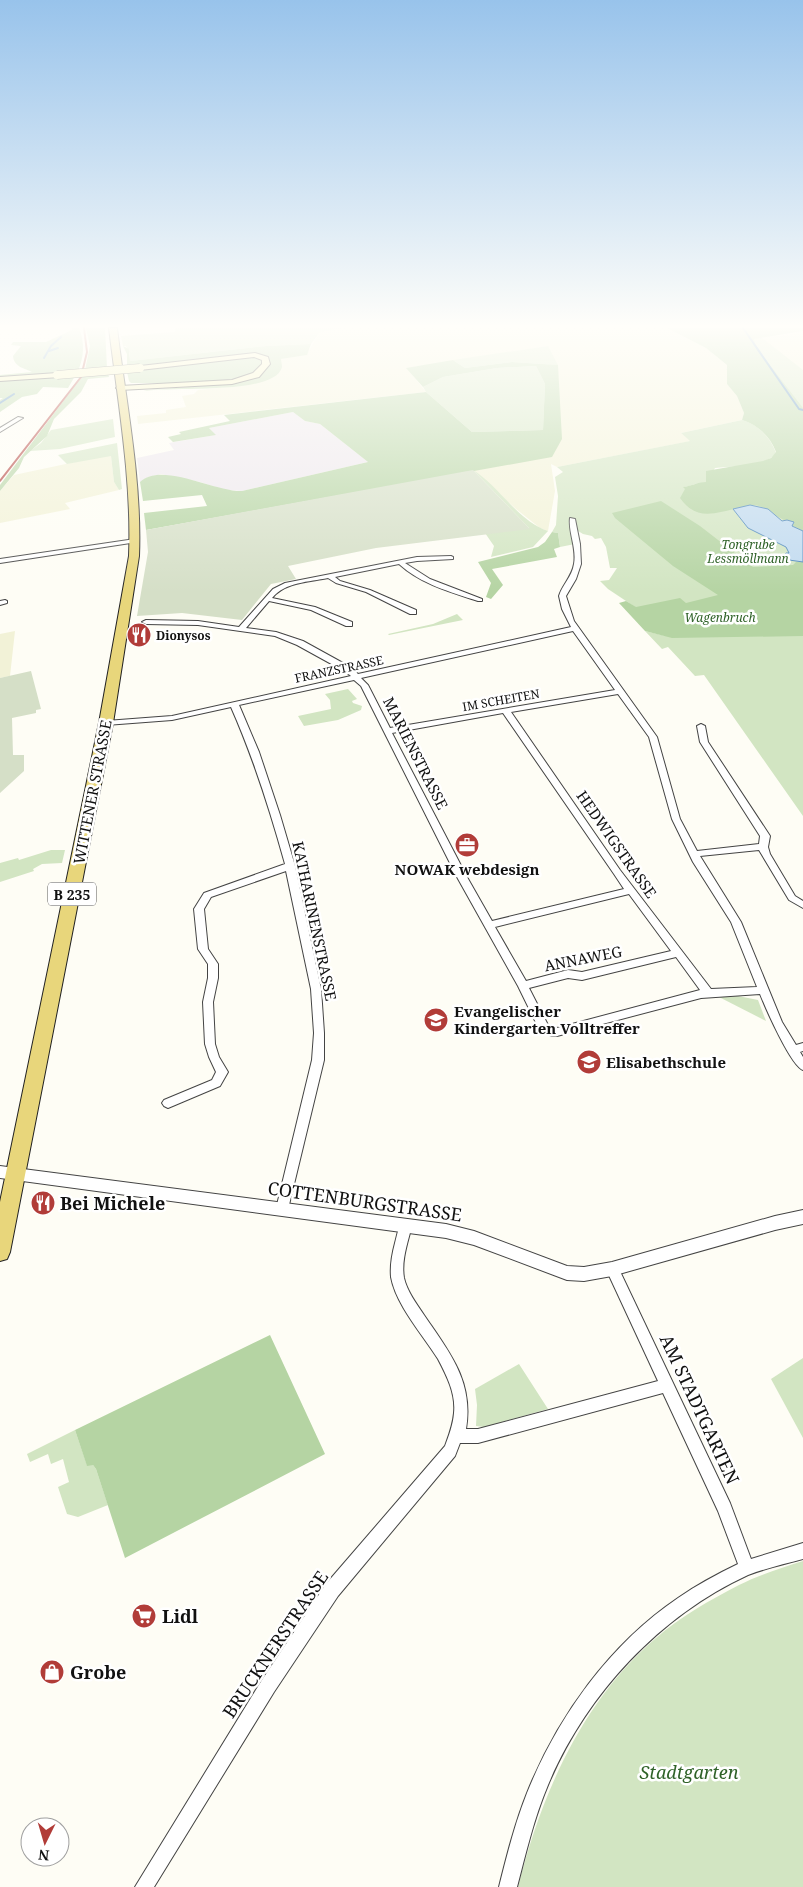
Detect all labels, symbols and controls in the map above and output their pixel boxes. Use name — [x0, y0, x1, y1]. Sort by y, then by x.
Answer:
park label: Tongrube Lessmöllmann — [706, 536, 789, 567]
park label: Wagenbruch — [684, 609, 756, 626]
restaurant icon: Dionysos — [126, 622, 152, 648]
place label: Dionysos — [156, 627, 211, 644]
street label: FRANZSTRASSE — [293, 651, 385, 687]
street label: IM SCHEITEN — [461, 685, 541, 715]
street label: MARIENSTRASSE — [379, 693, 453, 813]
street label: WITTENER STRASSE — [68, 718, 116, 866]
street label: HEDWIGSTRASSE — [572, 786, 662, 902]
office icon: NOWAK webdesign — [454, 832, 480, 858]
street label: KATHARINENSTRASSE — [288, 839, 342, 1003]
place label: NOWAK webdesign — [395, 859, 539, 879]
road number: B 235 — [48, 882, 96, 906]
street label: ANNAWEG — [542, 941, 624, 975]
place label: Evangelischer Kindergarten Volltreffer — [454, 1001, 640, 1038]
school or university icon: Evangelischer Kindergarten Volltreffer — [423, 1007, 449, 1033]
school or university icon: Elisabethschule — [576, 1049, 602, 1075]
place label: Elisabethschule — [606, 1052, 726, 1072]
street label: COTTENBURGSTRASSE — [266, 1175, 464, 1227]
restaurant icon: Bei Michele — [30, 1190, 56, 1216]
place label: Bei Michele — [60, 1191, 165, 1215]
street label: AM STADTGARTEN — [655, 1330, 745, 1488]
street label: BRUCKNERSTRASSE — [217, 1566, 333, 1722]
supermarket icon: Lidl — [131, 1603, 157, 1629]
place label: Lidl — [162, 1604, 199, 1628]
shop icon: Grobe — [39, 1659, 65, 1685]
place label: Grobe — [70, 1660, 126, 1684]
park label: Stadtgarten — [639, 1760, 739, 1784]
north arrow — [20, 1817, 70, 1867]
text: N — [37, 1846, 50, 1865]

